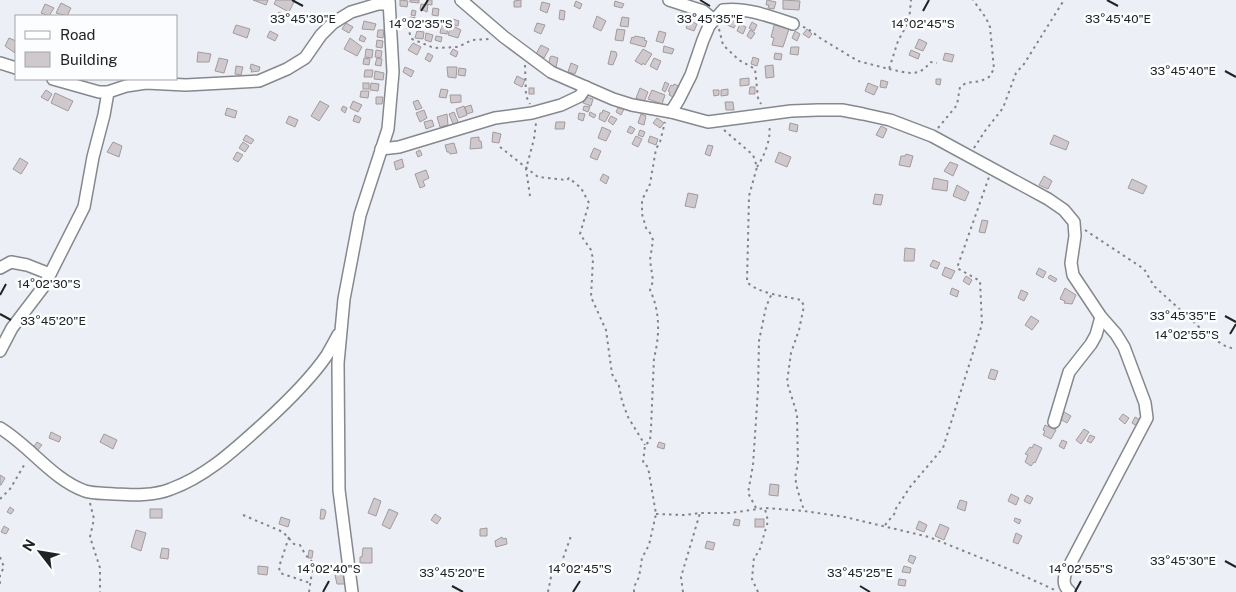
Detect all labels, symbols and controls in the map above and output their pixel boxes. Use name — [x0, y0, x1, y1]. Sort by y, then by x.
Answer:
text: 33°45'30"E — [270, 12, 336, 26]
text: 33°45'35"E — [677, 12, 743, 26]
text: 33°45'40"E — [1085, 12, 1151, 26]
legend — [15, 15, 178, 80]
text: 14°02'35"S — [389, 17, 453, 31]
text: 14°02'45"S — [891, 17, 955, 31]
text: Road — [60, 26, 96, 43]
text: Building — [60, 51, 118, 68]
text: 33°45'40"E — [1150, 64, 1216, 78]
text: 14°02'30"S — [17, 277, 81, 291]
text: 33°45'35"E — [1150, 309, 1216, 323]
text: 33°45'20"E — [20, 314, 86, 328]
text: 14°02'55"S — [1155, 328, 1219, 342]
north arrow — [15, 527, 65, 577]
text: N — [19, 536, 39, 554]
text: 33°45'30"E — [1150, 554, 1216, 568]
text: 14°02'40"S — [297, 562, 361, 576]
text: 14°02'45"S — [548, 562, 612, 576]
text: 14°02'55"S — [1049, 562, 1113, 576]
text: 33°45'20"E — [419, 566, 485, 580]
text: 33°45'25"E — [827, 566, 893, 580]

